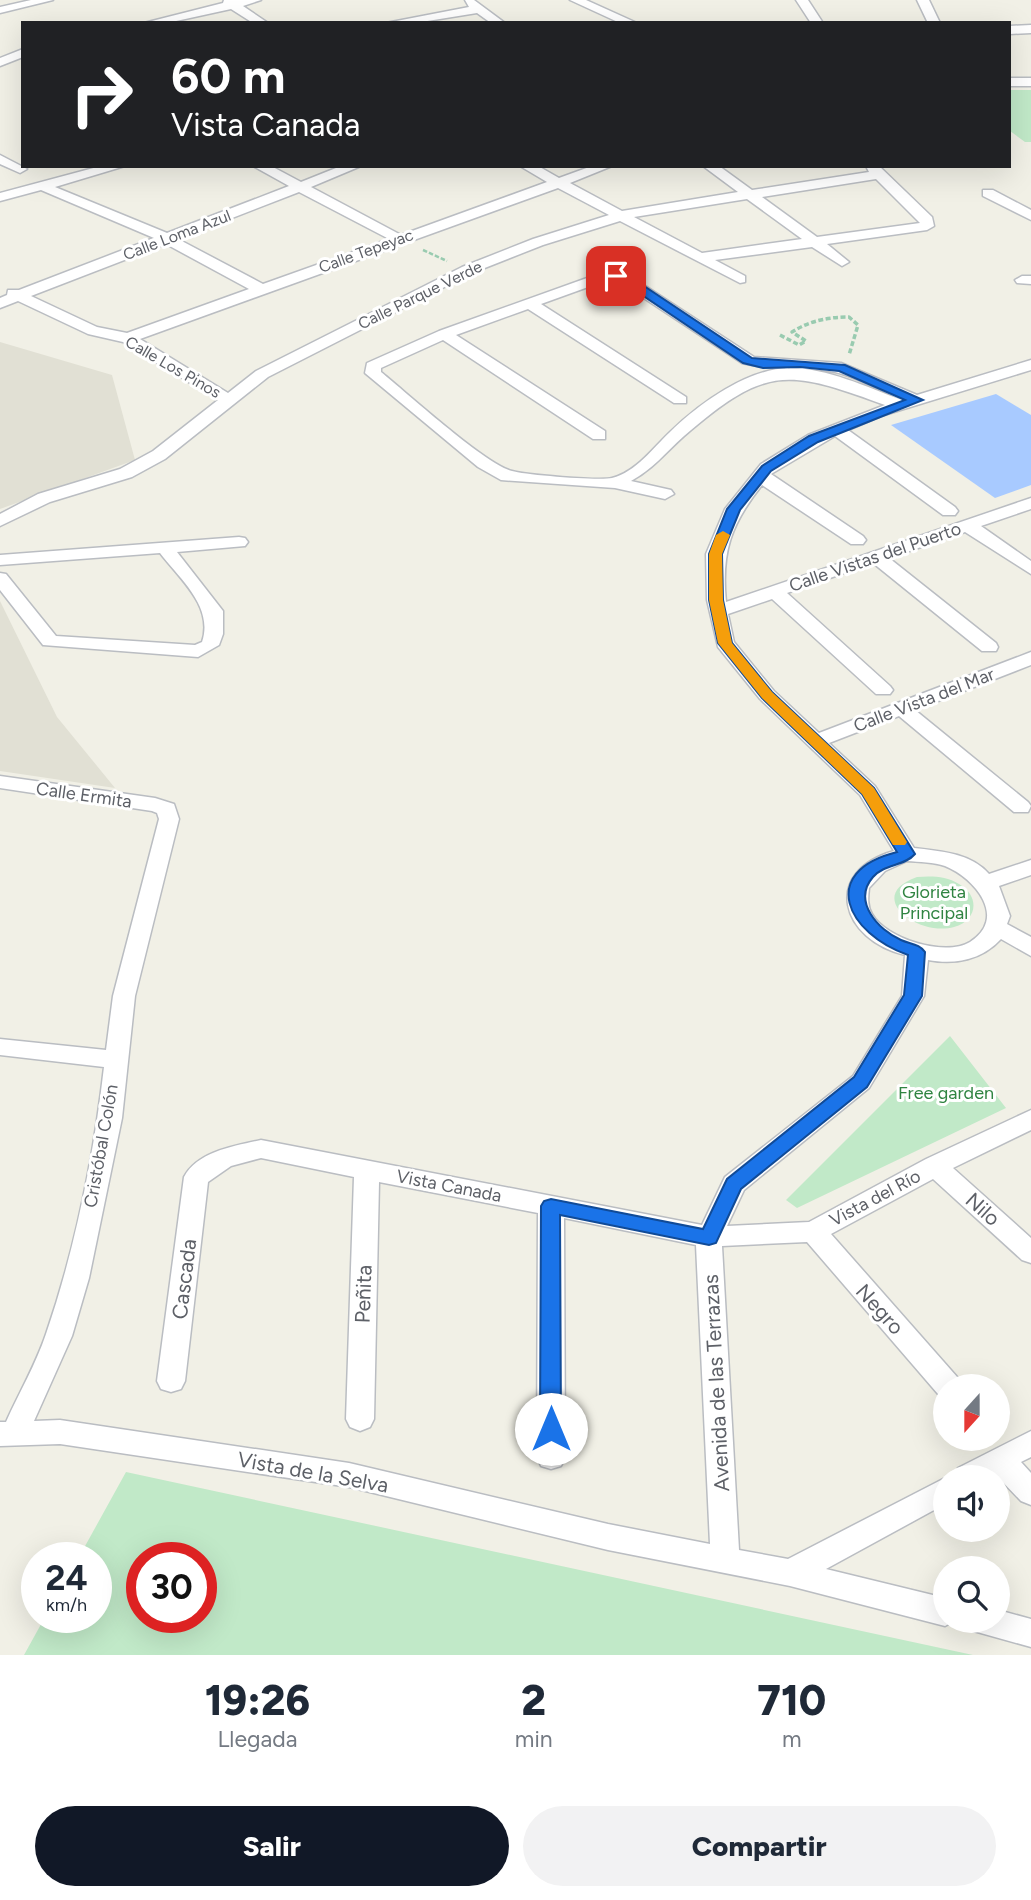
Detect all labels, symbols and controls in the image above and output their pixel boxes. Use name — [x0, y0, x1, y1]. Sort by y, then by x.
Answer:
text: 60 m — [171, 46, 286, 105]
icon: right — [56, 49, 147, 140]
text: Vista Canada — [171, 106, 360, 144]
street label: Calle Loma Azul — [120, 206, 234, 264]
street label: Calle Tepeyac — [316, 225, 416, 277]
pin — [586, 246, 646, 306]
street label: Calle Parque Verde — [355, 257, 485, 333]
icon: arrive — [597, 257, 635, 295]
street label: Calle Los Pinos — [122, 332, 224, 402]
street label: Calle Vistas del Puerto — [786, 517, 964, 597]
street label: Calle Vista del Mar — [850, 663, 998, 737]
street label: Calle Ermita — [35, 777, 133, 813]
park label: Glorieta Principal — [900, 881, 968, 924]
park label: Free garden — [898, 1082, 994, 1104]
street label: Cristóbal Colón — [79, 1083, 123, 1209]
street label: Vista Canada — [395, 1165, 503, 1207]
street label: Vista del Río — [826, 1165, 924, 1231]
street label: Nilo — [961, 1187, 1005, 1231]
street label: Cascada — [167, 1237, 201, 1321]
street label: Peñita — [349, 1264, 377, 1324]
street label: Avenida de las Terrazas — [698, 1274, 734, 1492]
street label: Negro — [851, 1279, 909, 1339]
north arrow — [933, 1374, 1010, 1451]
map controls — [933, 1374, 1010, 1633]
position arrow — [514, 1392, 588, 1466]
street label: Vista de la Selva — [236, 1446, 390, 1498]
button: sound — [933, 1465, 1010, 1542]
speed limit sign: 30 — [126, 1542, 217, 1633]
button: search — [933, 1556, 1010, 1633]
text: 24 — [45, 1557, 88, 1599]
text: km/h — [46, 1594, 87, 1616]
text: 19:26 — [205, 1675, 310, 1726]
text: 2 — [521, 1675, 546, 1726]
text: 710 — [757, 1675, 826, 1726]
text: Llegada — [217, 1725, 297, 1753]
text: min — [515, 1725, 553, 1753]
text: m — [782, 1725, 802, 1753]
button: Salir — [35, 1806, 509, 1886]
button: Compartir — [523, 1806, 996, 1886]

